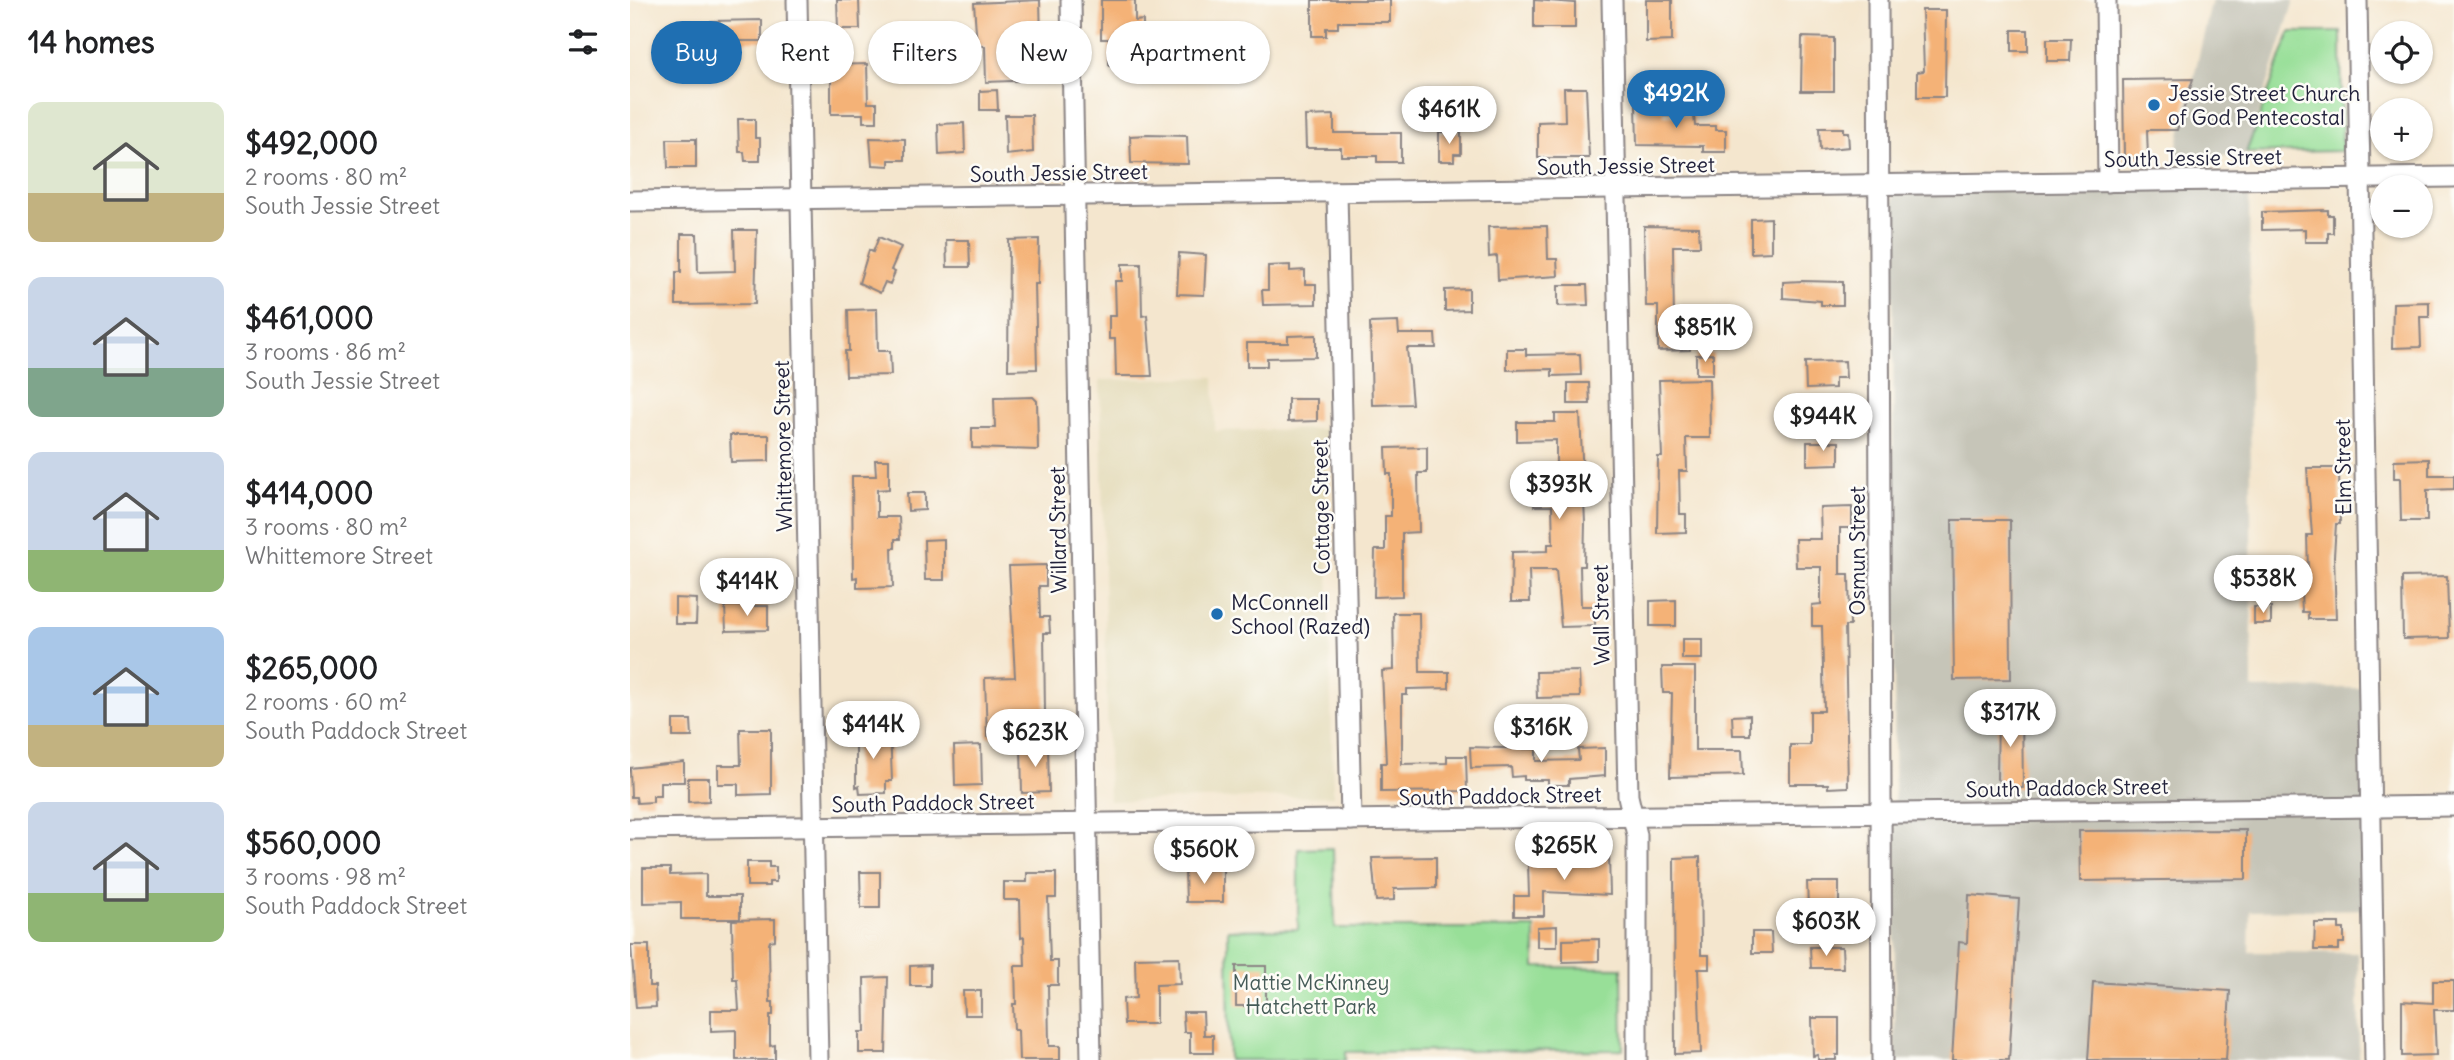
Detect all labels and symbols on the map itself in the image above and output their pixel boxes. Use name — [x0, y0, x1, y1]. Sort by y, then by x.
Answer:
pin: $492K — [1627, 71, 1725, 130]
place label: Jessie Street Church of God Pentecostal — [2168, 80, 2360, 131]
pin: $461K — [1400, 86, 1498, 146]
marker: Jessie Street Church of God Pentecostal — [2146, 97, 2162, 113]
street label: South Jessie Street — [2104, 143, 2282, 173]
street label: South Jessie Street — [1537, 151, 1715, 181]
street label: South Jessie Street — [970, 158, 1148, 188]
pin: $851K — [1656, 304, 1754, 364]
street label: Whittemore Street — [768, 360, 798, 532]
pin: $944K — [1774, 393, 1872, 453]
street label: Elm Street — [2329, 419, 2357, 515]
street label: Cottage Street — [1306, 439, 1336, 575]
pin: $393K — [1510, 462, 1608, 521]
street label: Willard Street — [1043, 466, 1073, 594]
street label: Osmun Street — [1844, 486, 1871, 616]
pin: $538K — [2214, 556, 2312, 615]
pin: $414K — [698, 558, 796, 618]
street label: Wall Street — [1587, 564, 1615, 666]
place label: McConnell School (Razed) — [1231, 589, 1370, 640]
marker: McConnell School (Razed) — [1209, 606, 1225, 622]
pin: $317K — [1961, 690, 2059, 749]
pin: $414K — [824, 702, 922, 761]
pin: $316K — [1492, 704, 1590, 764]
pin: $623K — [986, 710, 1084, 769]
street label: South Paddock Street — [1965, 773, 2169, 803]
street label: South Paddock Street — [1398, 781, 1602, 811]
street label: South Paddock Street — [831, 788, 1035, 818]
pin: $265K — [1515, 822, 1613, 882]
pin: $560K — [1155, 826, 1253, 886]
pin: $603K — [1777, 898, 1875, 958]
park label: Mattie McKinney Hatchett Park — [1233, 969, 1389, 1020]

